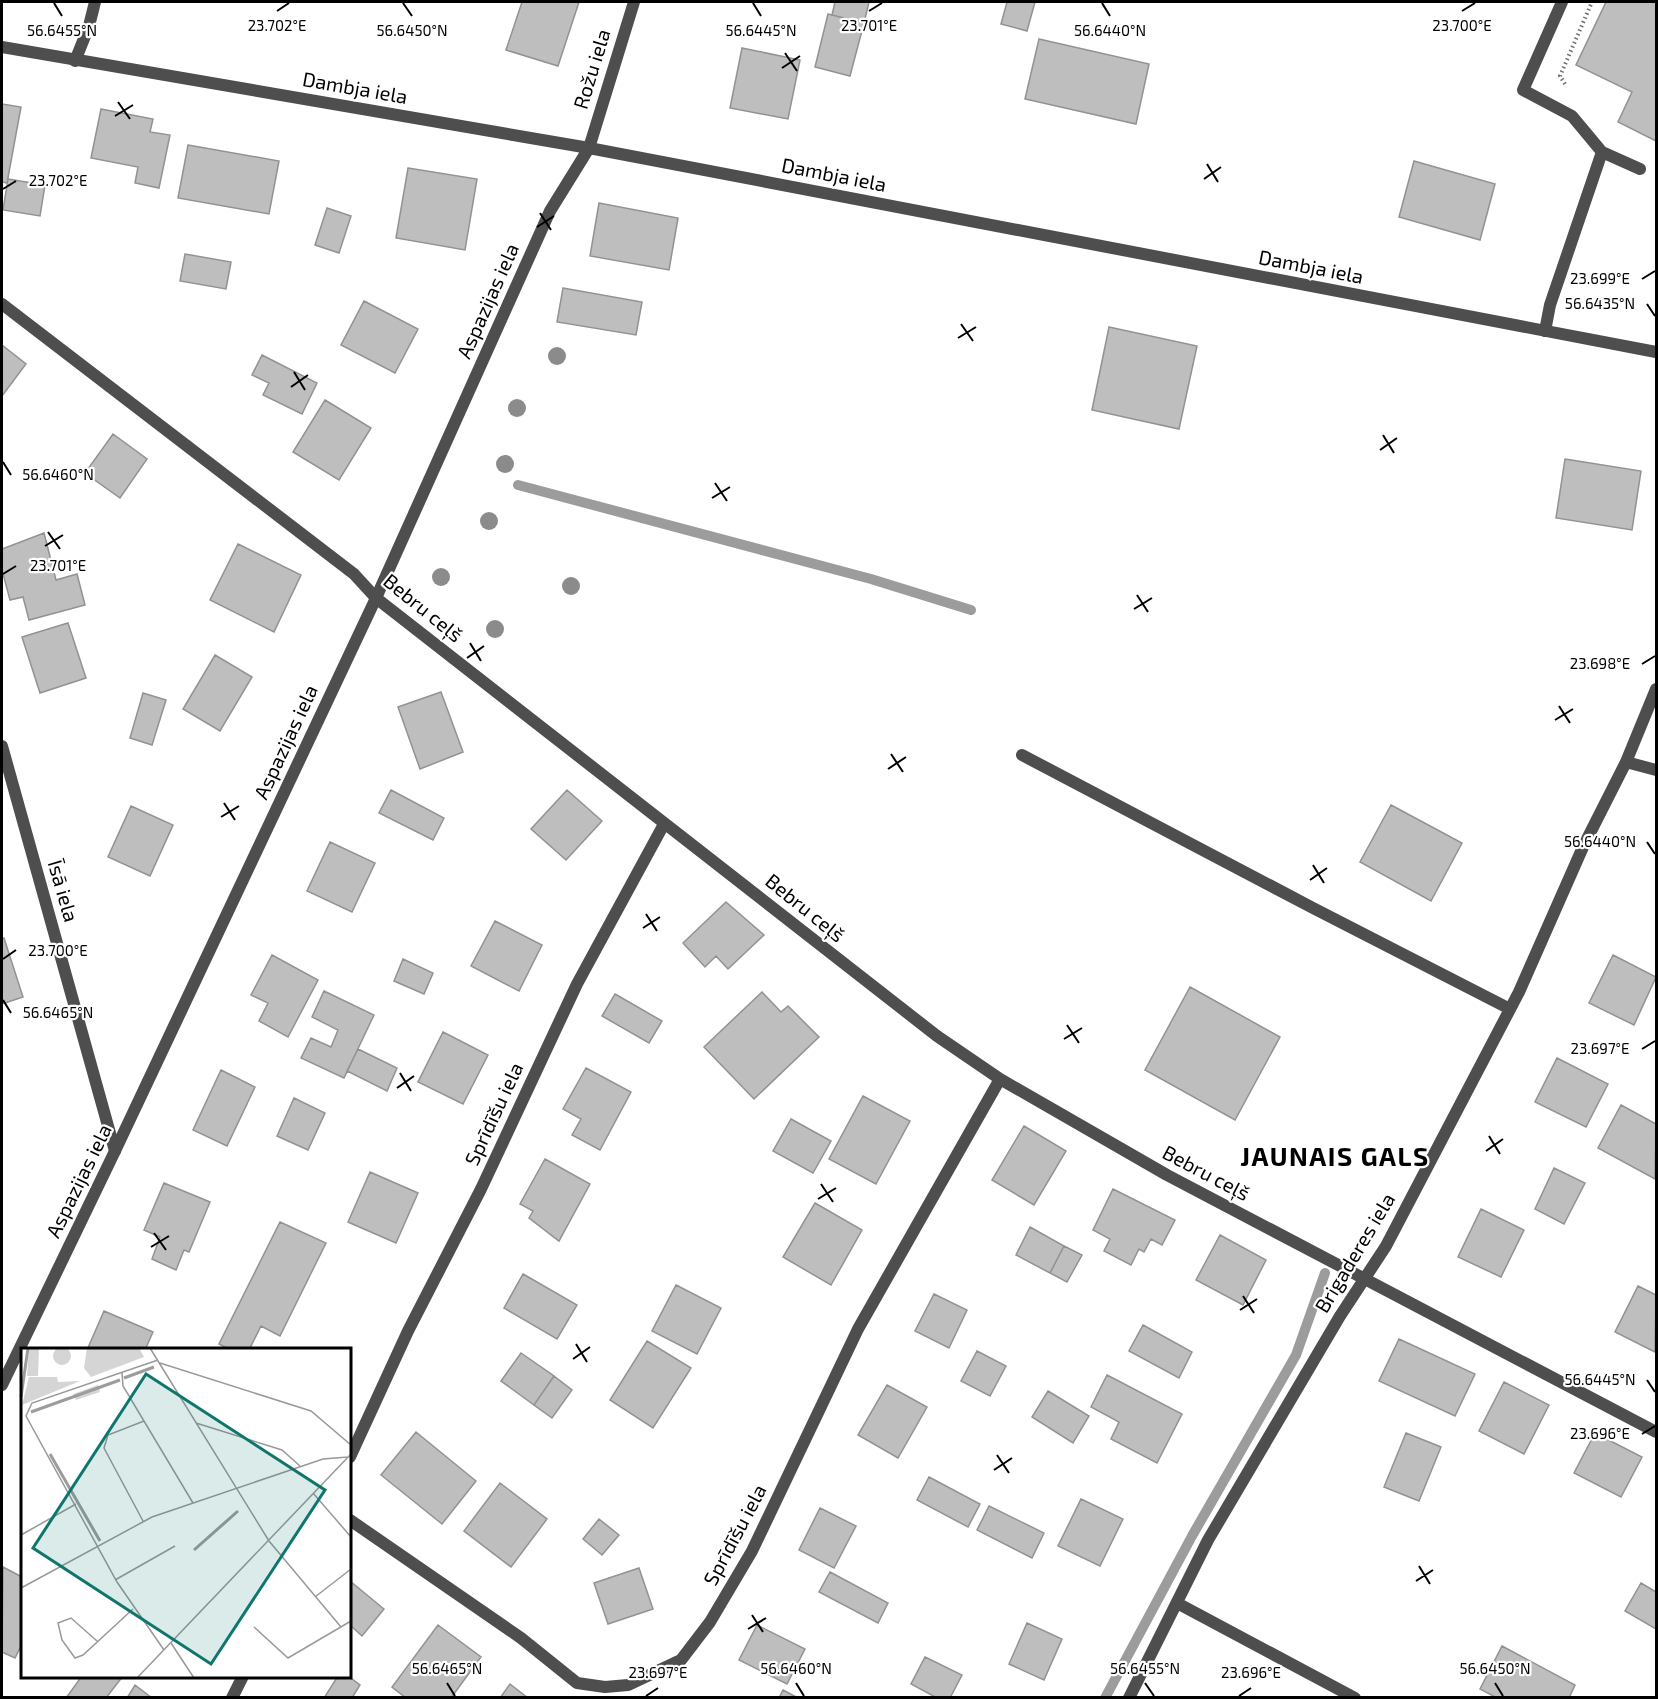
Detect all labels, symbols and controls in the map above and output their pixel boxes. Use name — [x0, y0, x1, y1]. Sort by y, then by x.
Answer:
text: 23.702°E — [248, 16, 306, 34]
text: 23.701°E — [841, 16, 897, 34]
text: 23.700°E — [1432, 16, 1492, 34]
text: 56.6455°N — [27, 21, 97, 39]
text: 56.6450°N — [377, 21, 447, 39]
text: 56.6445°N — [725, 21, 797, 39]
text: 56.6440°N — [1074, 21, 1146, 39]
street label: Rožu iela — [568, 26, 615, 112]
street label: Dambja iela — [301, 66, 410, 108]
street label: Dambja iela — [780, 152, 889, 196]
text: 23.702°E — [29, 171, 87, 189]
street label: Aspazijas iela — [451, 239, 523, 362]
street label: Dambja iela — [1257, 244, 1366, 288]
text: 23.699°E — [1570, 269, 1630, 287]
text: 56.6435°N — [1565, 294, 1635, 312]
text: 56.6460°N — [22, 465, 94, 483]
text: 23.701°E — [30, 556, 86, 574]
street label: Bebru ceļš — [378, 568, 468, 648]
text: 23.698°E — [1570, 654, 1630, 672]
street label: Aspazijas iela — [248, 681, 322, 803]
text: 56.6440°N — [1564, 832, 1636, 850]
street label: Īsā iela — [43, 856, 84, 925]
street label: Bebru ceļš — [760, 868, 850, 948]
text: 23.700°E — [28, 941, 88, 959]
text: 56.6465°N — [23, 1003, 93, 1021]
text: 23.697°E — [1571, 1039, 1629, 1057]
street label: Sprīdīšu iela — [459, 1058, 527, 1169]
street label: Aspazijas iela — [40, 1120, 116, 1241]
street label: Bebru ceļš — [1158, 1139, 1254, 1207]
district label: JAUNAIS GALS — [1240, 1140, 1430, 1171]
street label: Brigaderes iela — [1309, 1188, 1399, 1317]
inset map — [21, 1348, 351, 1678]
text: 56.6445°N — [1564, 1370, 1636, 1388]
text: 23.696°E — [1570, 1424, 1630, 1442]
street label: Sprīdīšu iela — [697, 1480, 771, 1589]
text: 56.6465°N — [412, 1659, 482, 1677]
text: 56.6460°N — [760, 1659, 832, 1677]
text: 56.6455°N — [1110, 1659, 1180, 1677]
text: 56.6450°N — [1460, 1659, 1530, 1677]
text: 23.697°E — [629, 1663, 687, 1681]
text: 23.696°E — [1221, 1663, 1281, 1681]

